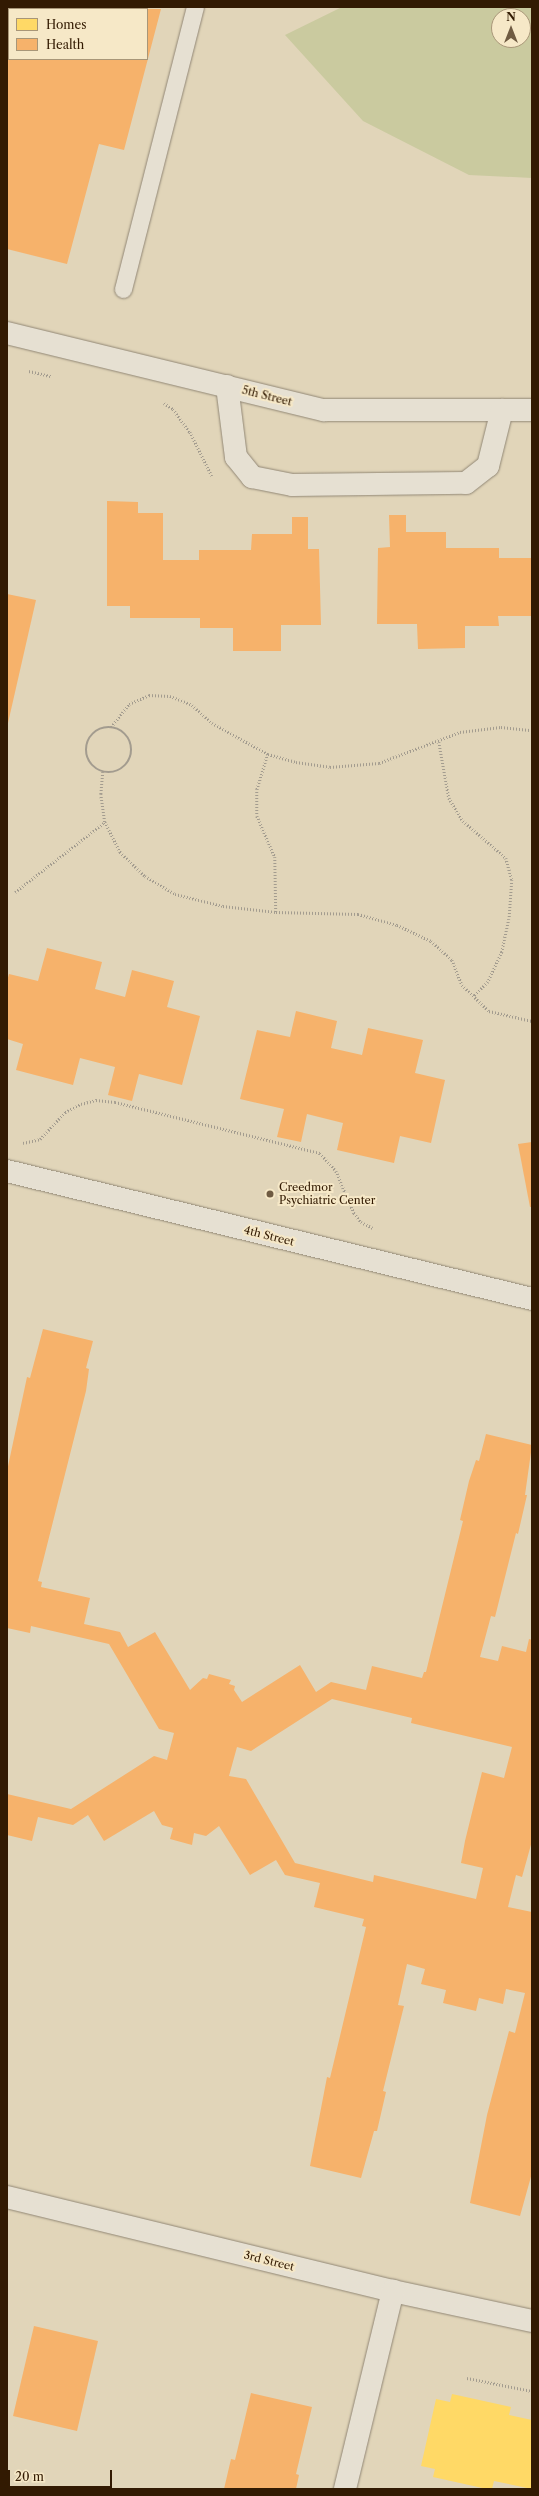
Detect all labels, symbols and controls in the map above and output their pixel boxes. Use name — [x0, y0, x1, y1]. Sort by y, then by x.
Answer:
legend — [8, 8, 148, 60]
north arrow — [491, 8, 531, 48]
text: N — [506, 10, 516, 24]
text: Homes — [46, 17, 86, 32]
text: Health — [46, 37, 84, 52]
street label: 5th Street — [241, 383, 293, 409]
place label: Creedmor Psychiatric Center — [279, 1181, 375, 1207]
marker: Creedmor Psychiatric Center — [264, 1188, 276, 1200]
street label: 4th Street — [243, 1223, 295, 1249]
street label: 3rd Street — [242, 2248, 296, 2274]
scale bar — [10, 2462, 114, 2488]
text: 20 m — [15, 2469, 44, 2484]

